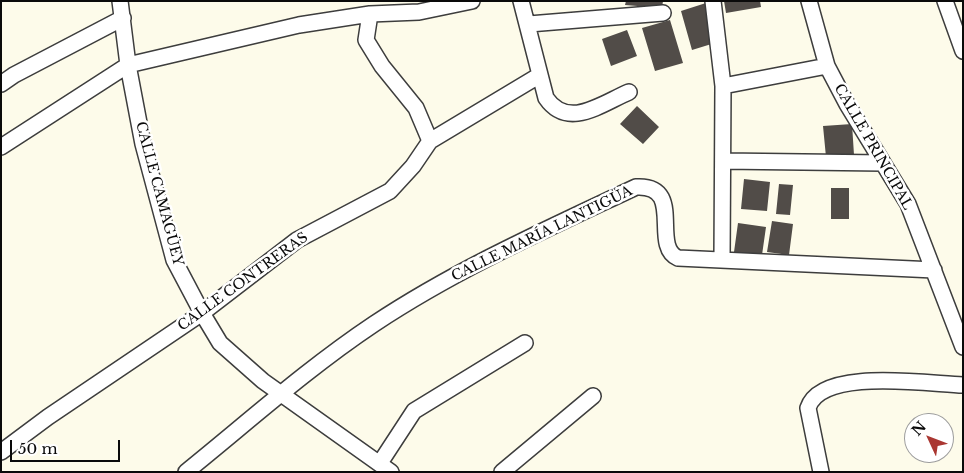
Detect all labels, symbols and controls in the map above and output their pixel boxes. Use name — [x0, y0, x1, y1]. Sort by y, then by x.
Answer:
street label: CALLE PRINCIPAL — [830, 81, 916, 213]
street label: CALLE CAMAGÜEY — [132, 120, 186, 268]
street label: CALLE MARÍA LANTIGÜA — [449, 183, 635, 285]
street label: CALLE CONTRERAS — [175, 229, 311, 335]
north arrow — [904, 413, 954, 463]
text: N — [908, 418, 930, 439]
scale bar — [12, 430, 122, 462]
text: 50 m — [18, 439, 58, 458]

